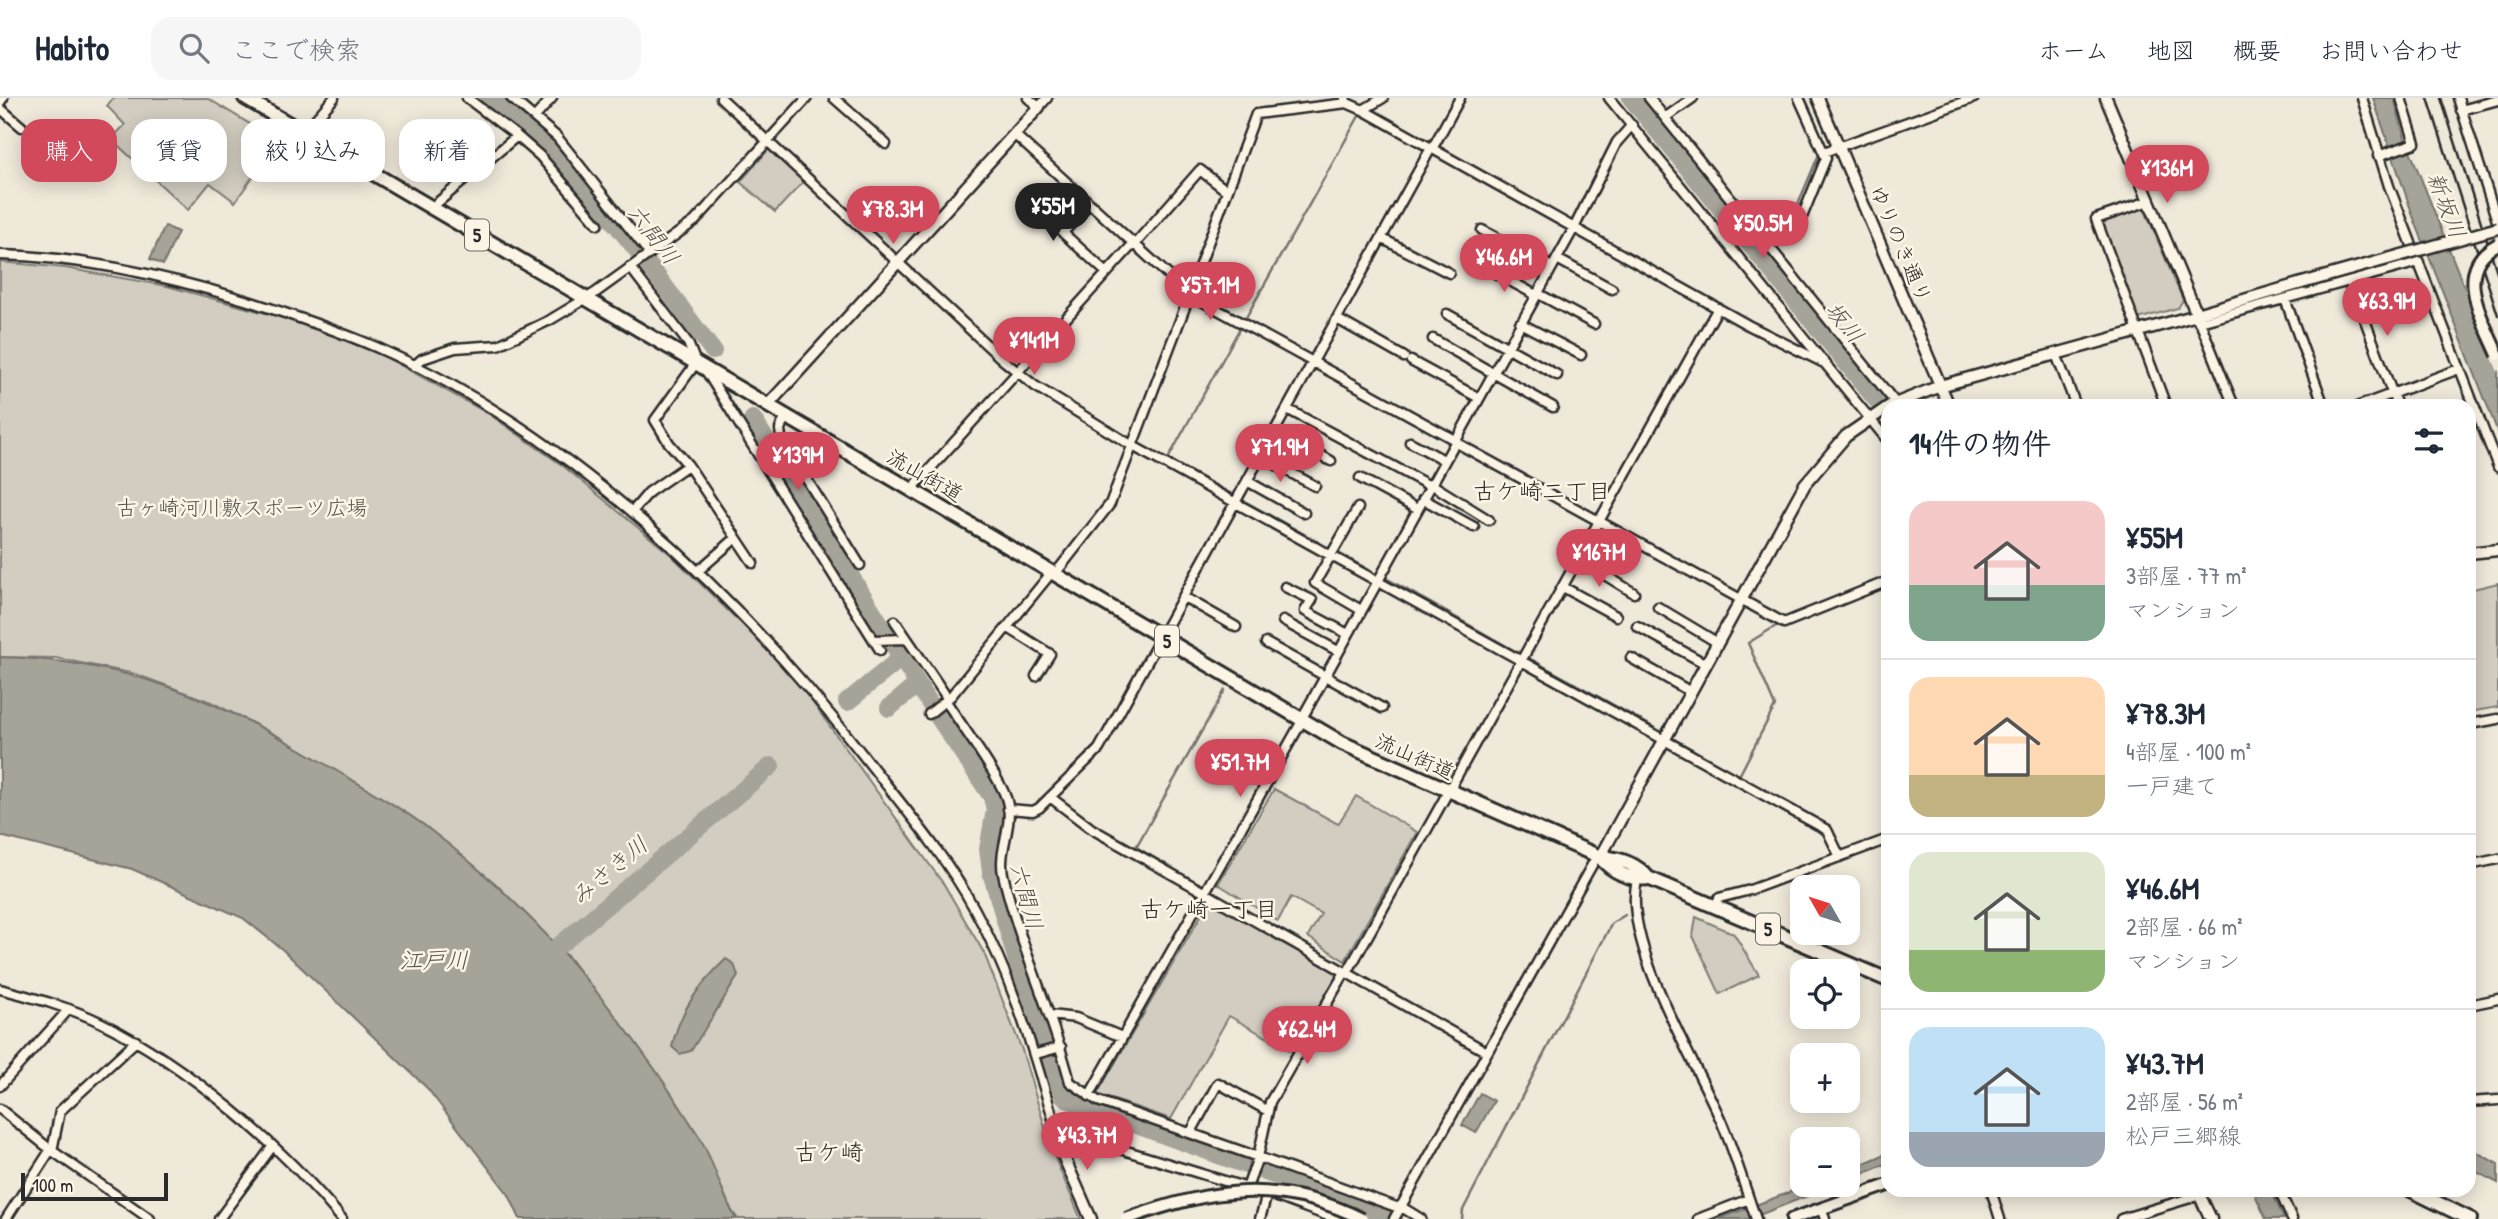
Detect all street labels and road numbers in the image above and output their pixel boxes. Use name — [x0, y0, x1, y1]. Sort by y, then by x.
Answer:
street label: ゆりのき通り — [1863, 180, 1939, 308]
road number: 5 — [465, 220, 489, 251]
street label: 流山街道 — [881, 441, 969, 509]
road number: 5 — [1155, 626, 1179, 656]
street label: 流山街道 — [1371, 726, 1459, 786]
road number: 5 — [1756, 914, 1780, 944]

